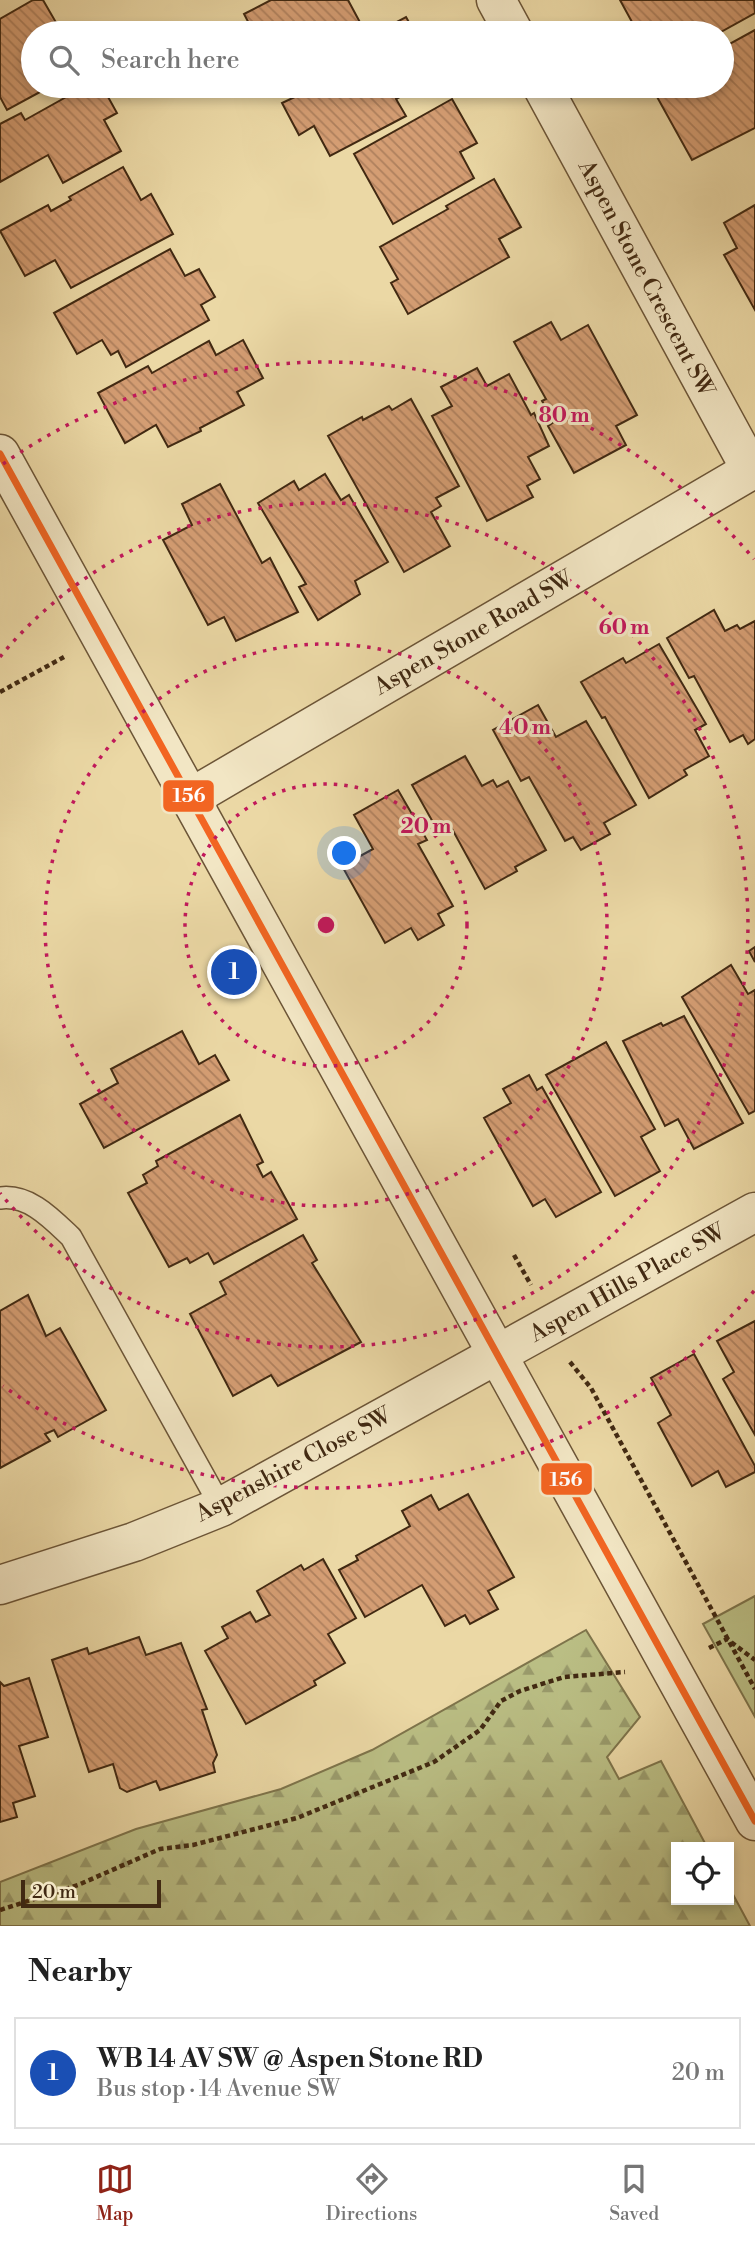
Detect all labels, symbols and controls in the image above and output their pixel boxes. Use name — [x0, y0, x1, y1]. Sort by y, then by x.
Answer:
search box — [21, 21, 734, 98]
icon: search — [45, 41, 83, 79]
text: Search here — [101, 44, 240, 76]
street label: Aspen Stone Crescent SW — [571, 155, 721, 403]
text: 80 m — [538, 403, 590, 429]
street label: Aspen Stone Road SW — [368, 564, 579, 702]
text: 60 m — [599, 615, 649, 641]
text: 40 m — [499, 715, 551, 741]
line badge: 156 — [162, 779, 215, 813]
text: 156 — [173, 784, 205, 808]
text: 20 m — [401, 814, 451, 840]
your location — [327, 836, 361, 870]
centre of rings — [314, 913, 338, 937]
pin: 1 — [211, 946, 257, 998]
street label: Aspen Hills Place SW — [524, 1217, 731, 1349]
street label: Aspenshire Close SW — [190, 1401, 397, 1529]
line badge: 156 — [540, 1462, 593, 1496]
text: 156 — [550, 1468, 582, 1492]
map controls — [671, 1842, 734, 1905]
button: locate — [671, 1842, 734, 1905]
scale bar — [21, 1877, 161, 1909]
text: 20 m — [32, 1880, 76, 1904]
text: Nearby — [28, 1953, 132, 1991]
text: WB 14 AV SW @ Aspen Stone RD — [97, 2043, 483, 2075]
text: 1 — [47, 2059, 59, 2087]
text: 20 m — [672, 2059, 725, 2087]
text: Bus stop · 14 Avenue SW — [97, 2075, 340, 2103]
tab: Map — [96, 2160, 134, 2226]
tab: Directions — [326, 2160, 417, 2226]
tab: Saved — [609, 2160, 659, 2226]

